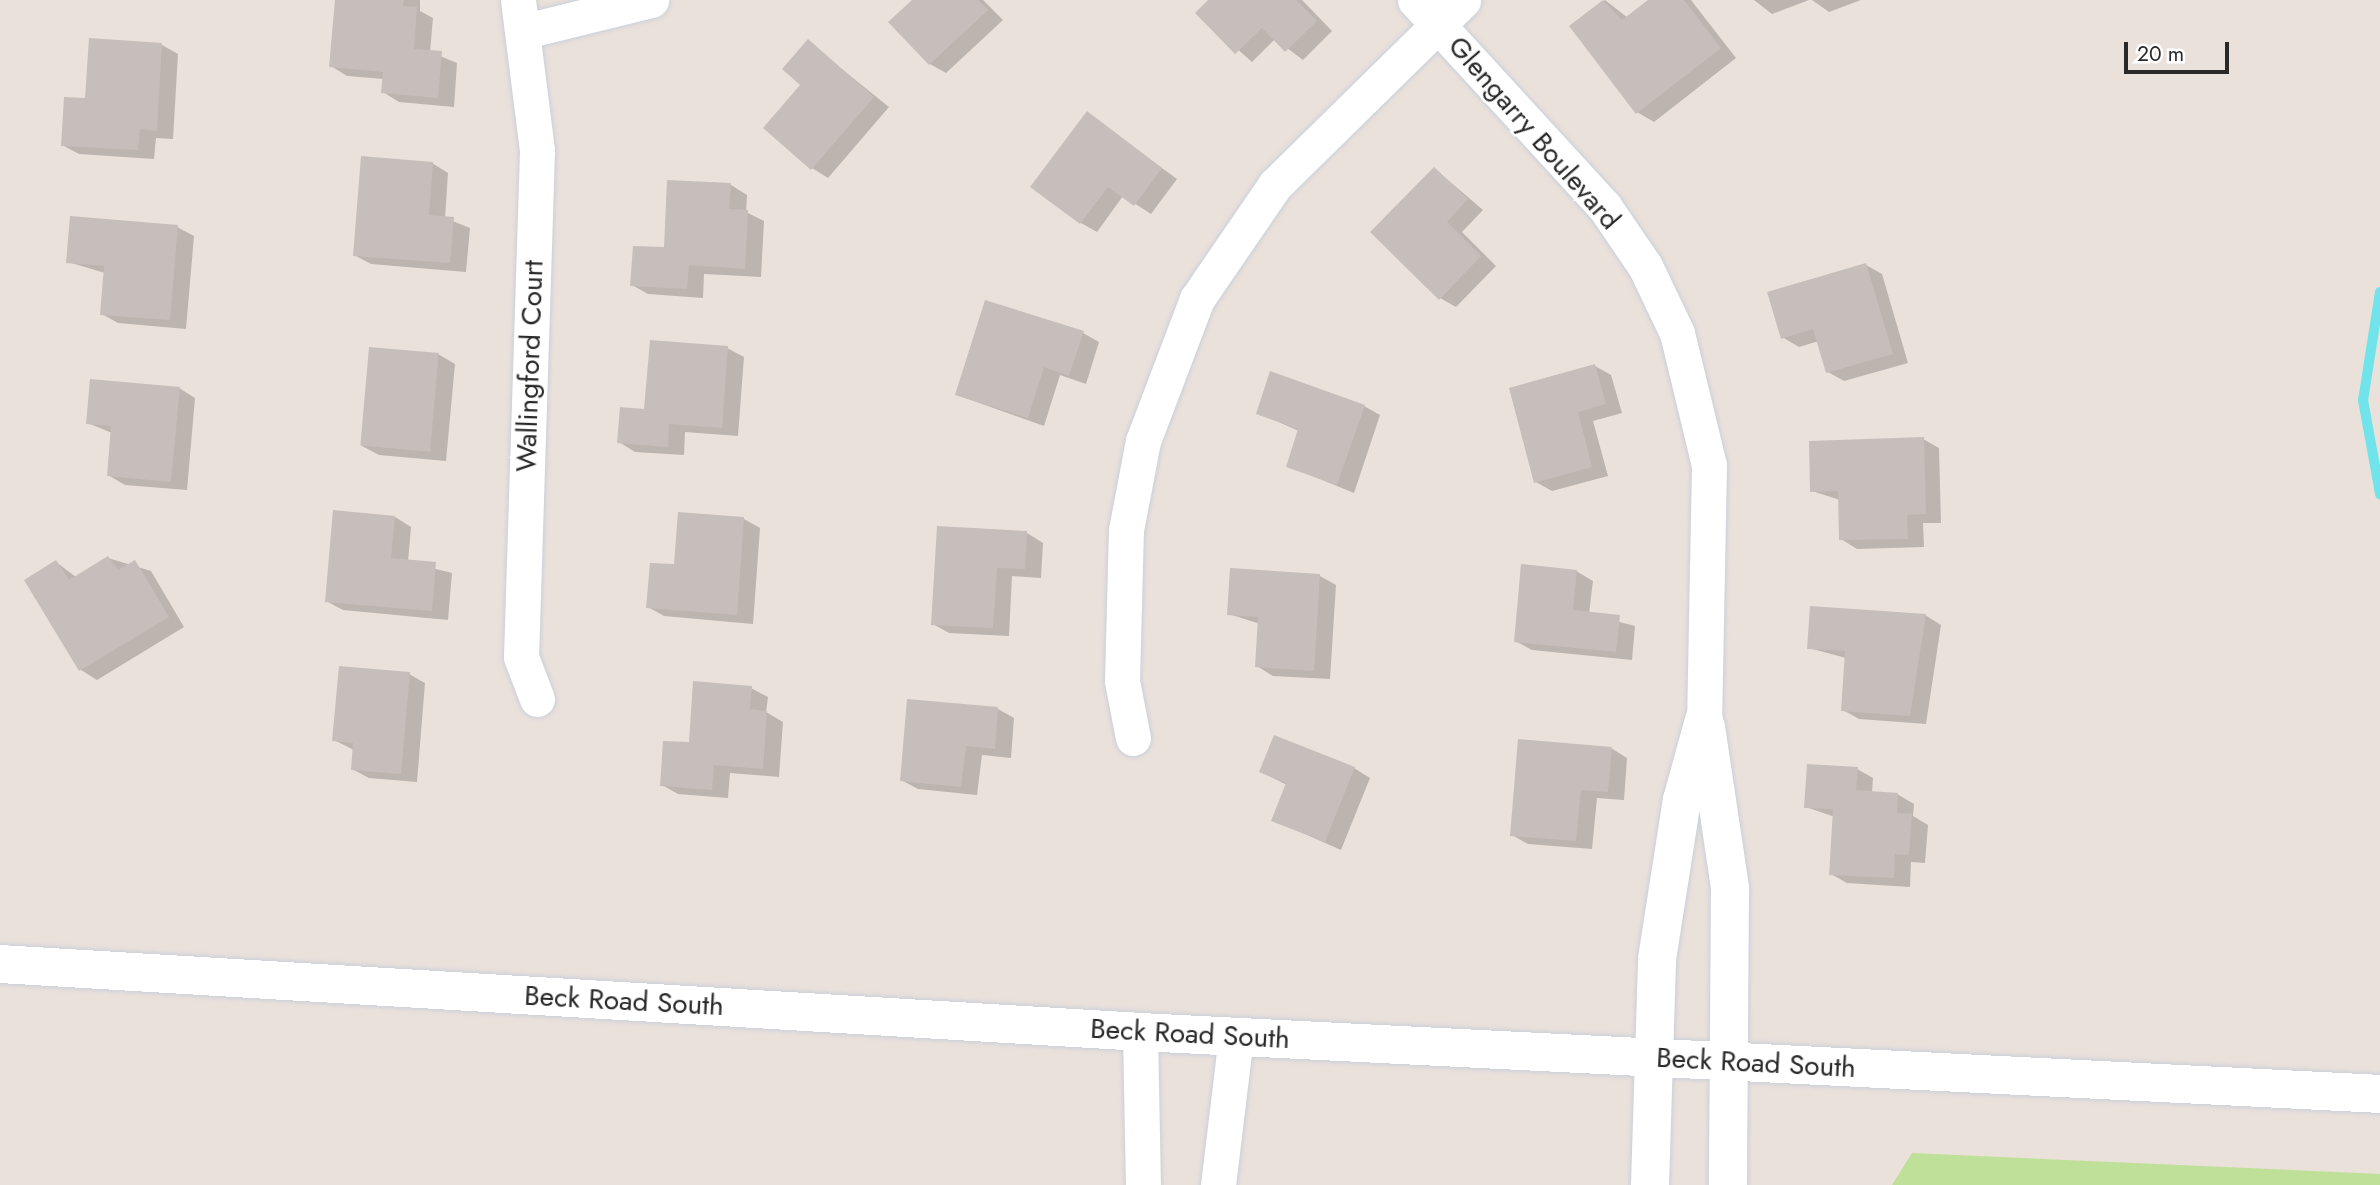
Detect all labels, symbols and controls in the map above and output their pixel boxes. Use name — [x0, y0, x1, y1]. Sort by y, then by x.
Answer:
scale bar — [2128, 28, 2233, 72]
street label: Glengarry Boulevard — [1441, 30, 1627, 236]
text: 20 m — [2137, 39, 2184, 69]
street label: Wallingford Court — [510, 259, 550, 473]
street label: Beck Road South — [523, 979, 725, 1023]
street label: Beck Road South — [1089, 1012, 1291, 1056]
street label: Beck Road South — [1655, 1041, 1857, 1085]

